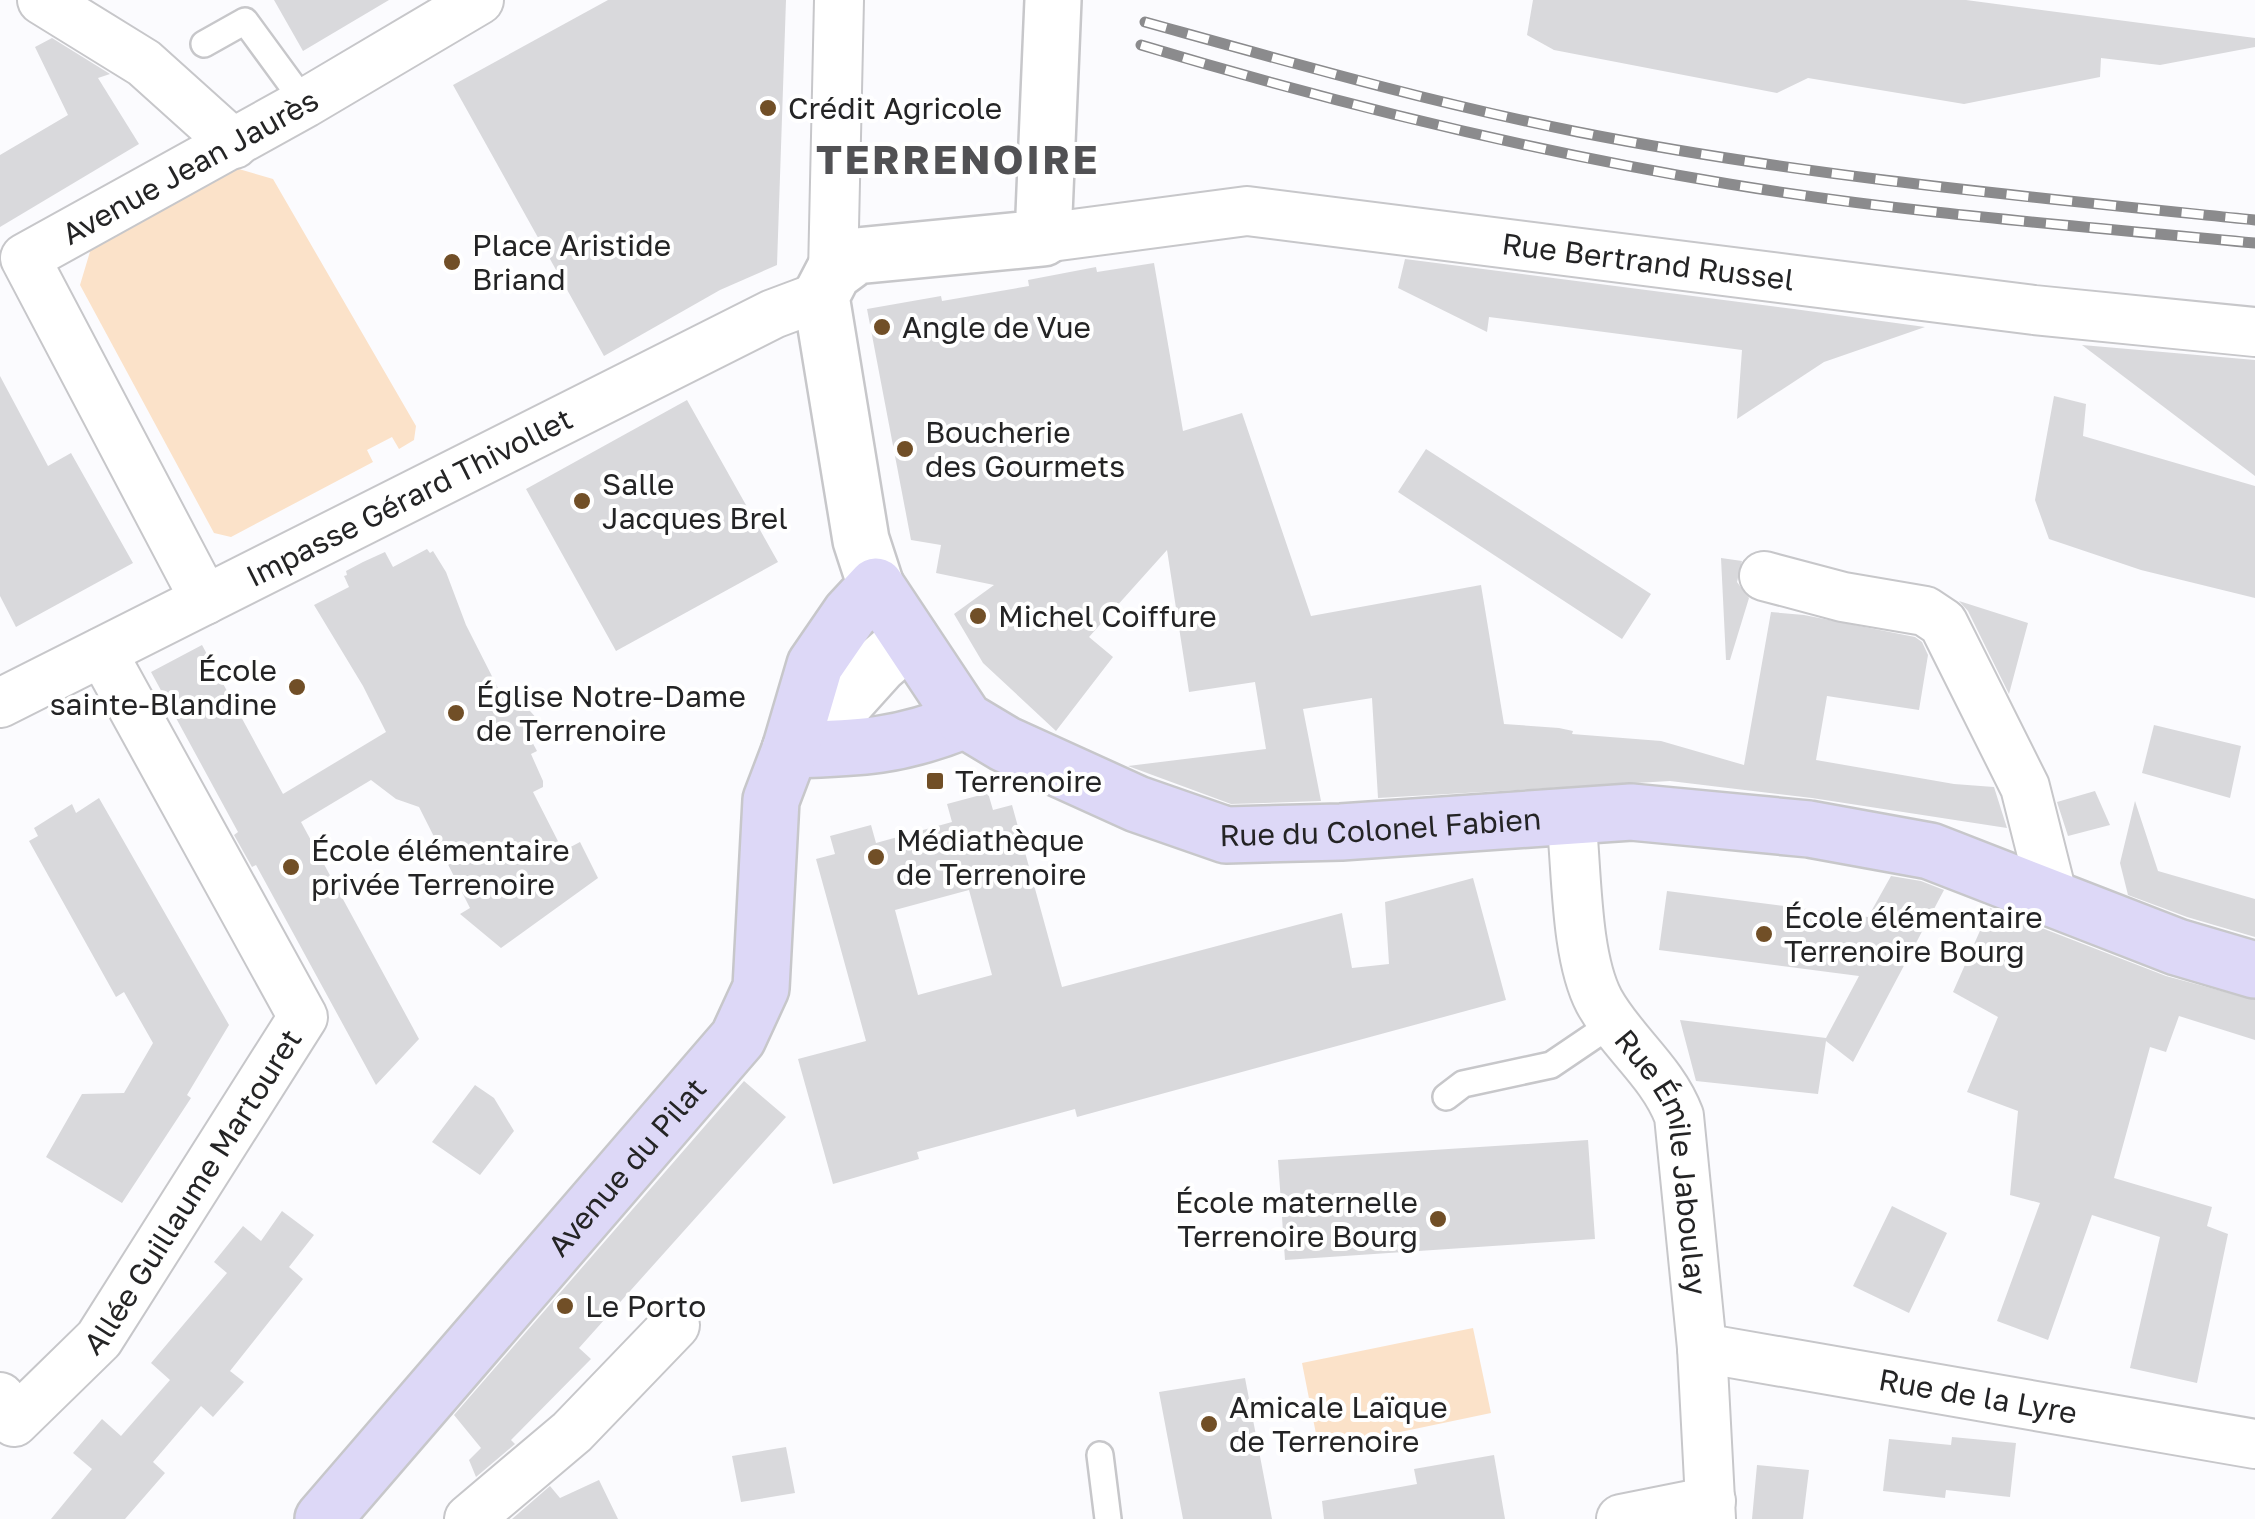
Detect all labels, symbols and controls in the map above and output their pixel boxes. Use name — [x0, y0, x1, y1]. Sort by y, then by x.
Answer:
street label: Avenue Jean Jaurès — [56, 81, 324, 252]
place label: Crédit Agricole — [788, 90, 1002, 126]
marker: Crédit Agricole — [757, 97, 779, 119]
district label: TERRENOIRE — [816, 135, 1100, 183]
street label: Rue Bertrand Russel — [1500, 225, 1796, 298]
place label: Place Aristide Briand — [472, 227, 671, 297]
marker: Place Aristide Briand — [441, 251, 463, 273]
place label: Angle de Vue — [902, 309, 1091, 345]
marker: Angle de Vue — [871, 316, 893, 338]
street label: Impasse Gérard Thivollet — [240, 400, 578, 594]
place label: Boucherie des Gourmets — [925, 414, 1125, 484]
marker: Boucherie des Gourmets — [894, 438, 916, 460]
place label: Salle Jacques Brel — [602, 466, 788, 536]
marker: Salle Jacques Brel — [571, 490, 593, 512]
place label: Michel Coiffure — [998, 598, 1217, 634]
marker: Michel Coiffure — [967, 605, 989, 627]
place label: École sainte-Blandine — [50, 652, 277, 722]
marker: École sainte-Blandine — [286, 676, 308, 698]
place label: Église Notre-Dame de Terrenoire — [476, 678, 746, 748]
marker: Église Notre-Dame de Terrenoire — [445, 702, 467, 724]
place label: Terrenoire — [955, 763, 1102, 799]
marker: Terrenoire — [924, 770, 946, 792]
street label: Rue du Colonel Fabien — [1219, 800, 1542, 853]
place label: Médiathèque de Terrenoire — [896, 822, 1086, 892]
place label: École élémentaire privée Terrenoire — [311, 832, 570, 902]
marker: Médiathèque de Terrenoire — [865, 846, 887, 868]
marker: École élémentaire privée Terrenoire — [280, 856, 302, 878]
place label: École élémentaire Terrenoire Bourg — [1784, 899, 2043, 969]
marker: École élémentaire Terrenoire Bourg — [1753, 923, 1775, 945]
street label: Allée Guillaume Martouret — [76, 1022, 309, 1362]
street label: Rue Émile Jaboulay — [1607, 1022, 1715, 1297]
street label: Avenue du Pilat — [540, 1071, 713, 1263]
place label: École maternelle Terrenoire Bourg — [1175, 1184, 1418, 1254]
marker: École maternelle Terrenoire Bourg — [1427, 1208, 1449, 1230]
place label: Le Porto — [585, 1288, 706, 1324]
marker: Le Porto — [554, 1295, 576, 1317]
street label: Rue de la Lyre — [1876, 1361, 2080, 1431]
place label: Amicale Laïque de Terrenoire — [1229, 1389, 1448, 1459]
marker: Amicale Laïque de Terrenoire — [1198, 1413, 1220, 1435]

